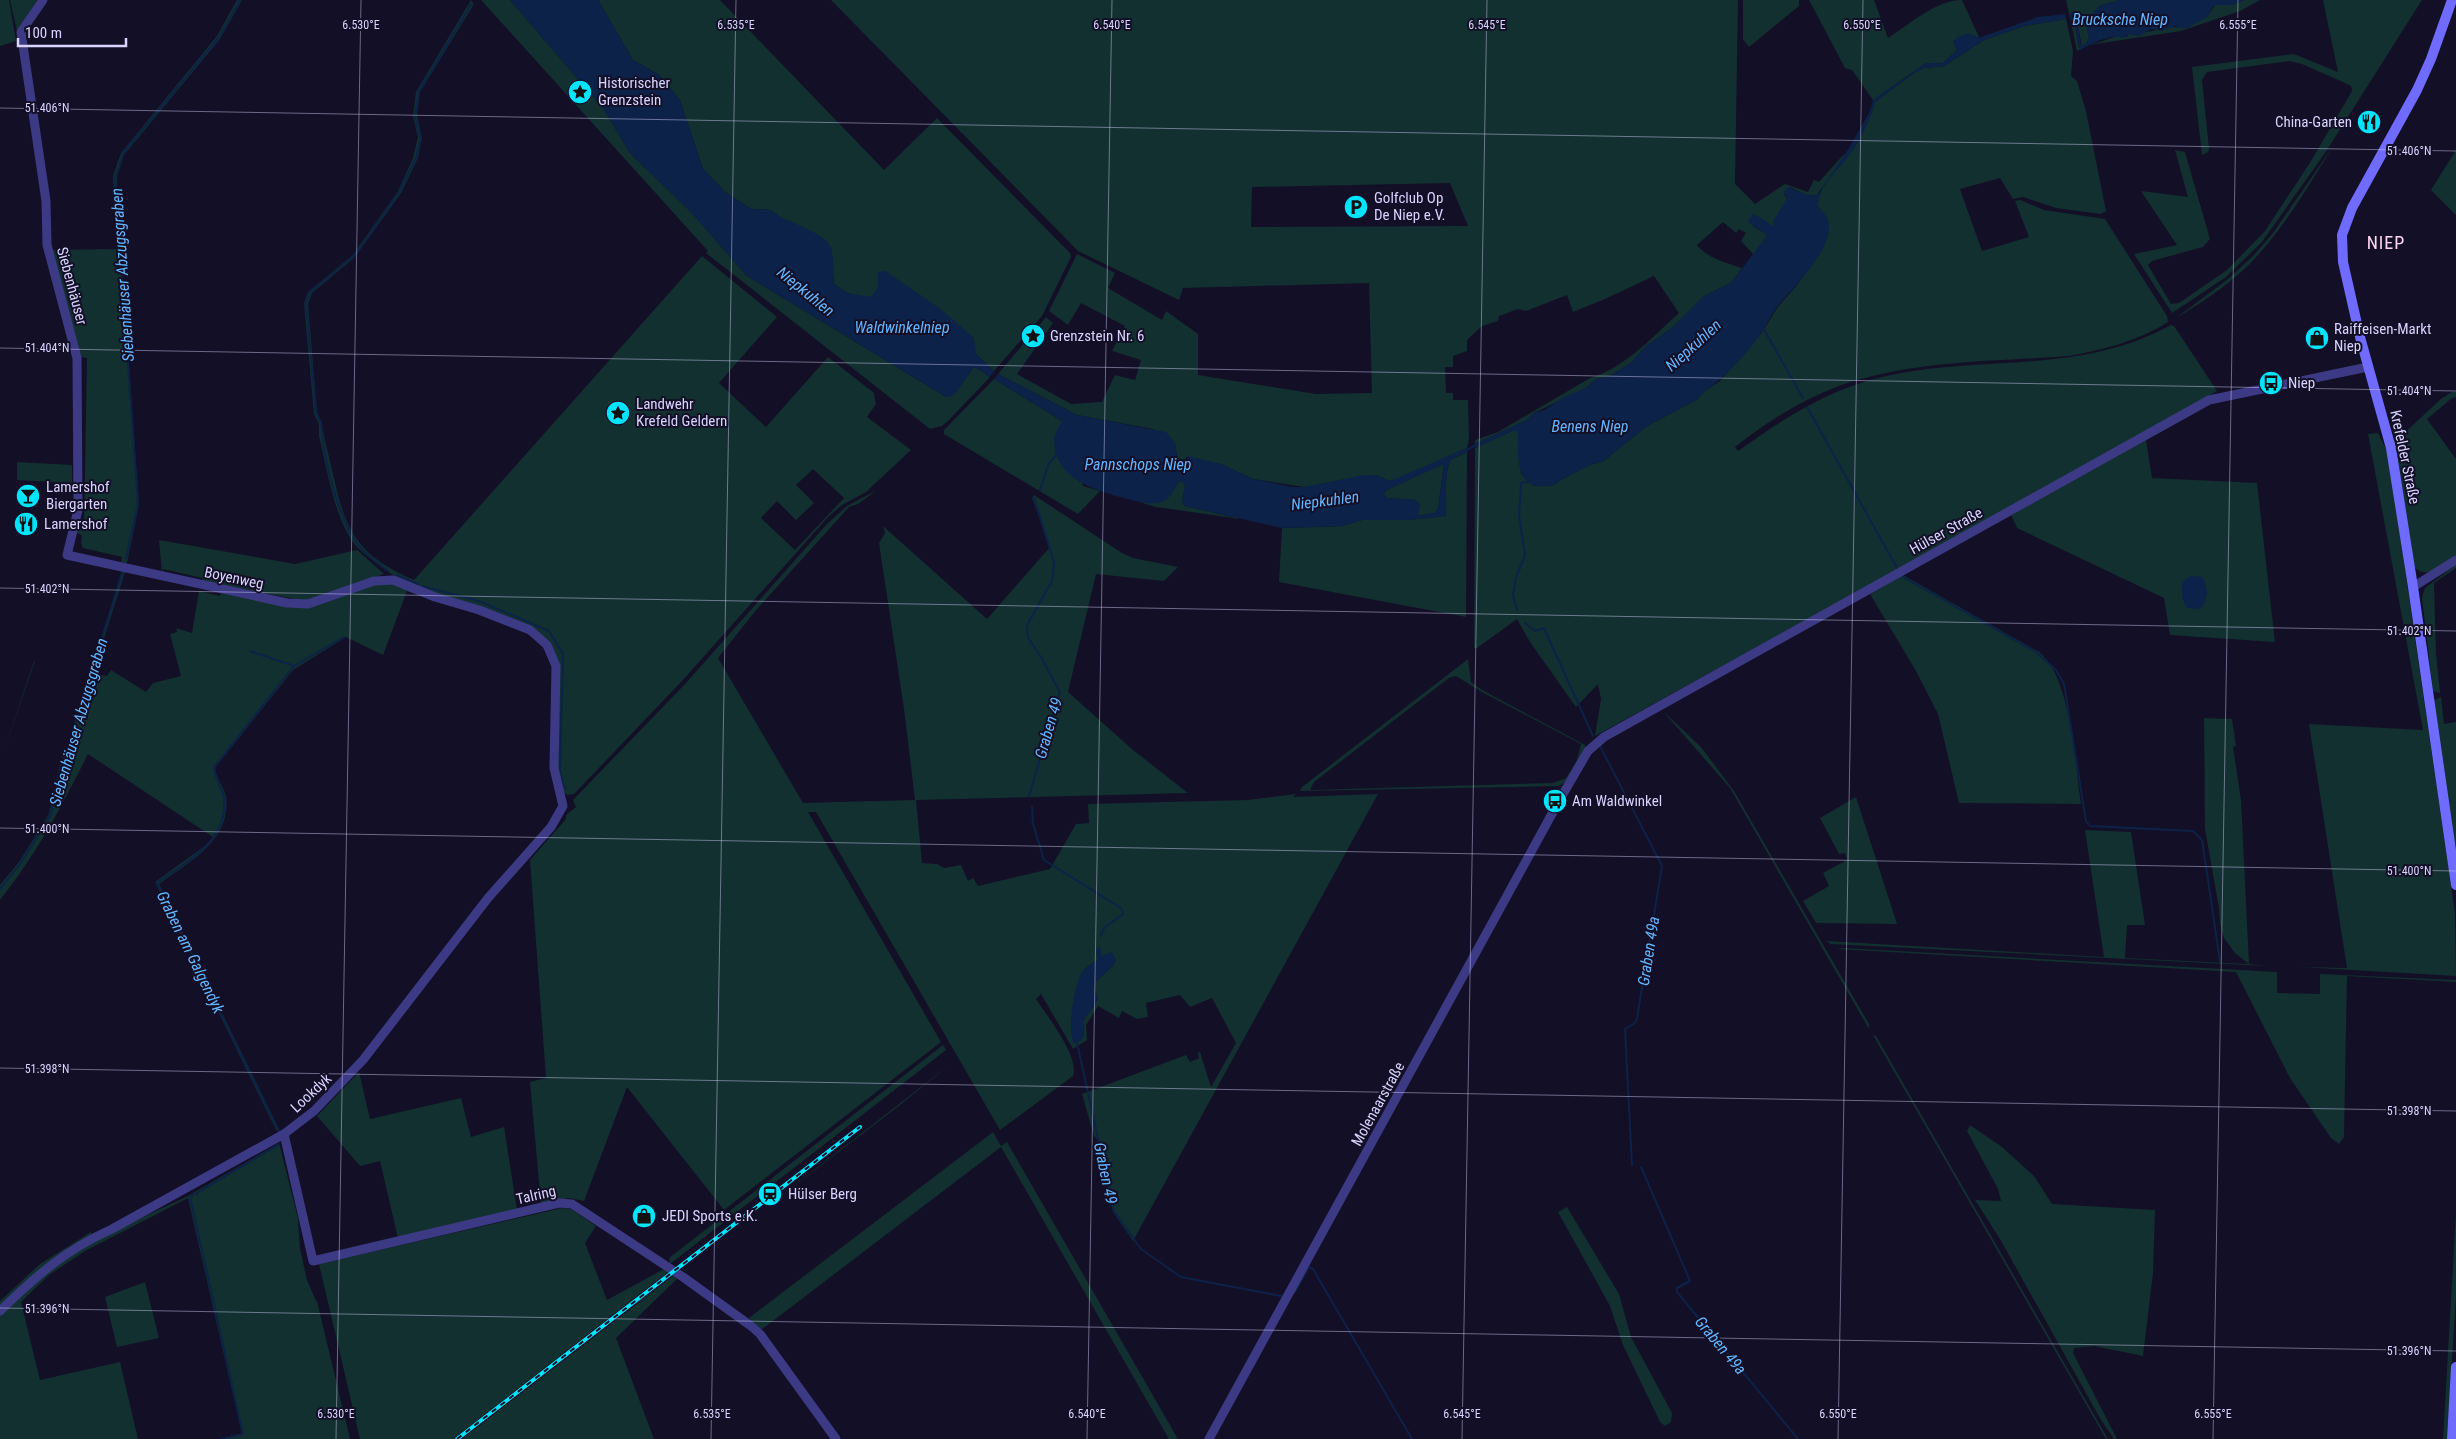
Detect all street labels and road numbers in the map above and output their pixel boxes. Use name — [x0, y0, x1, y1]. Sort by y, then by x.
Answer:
street label: Siebenhäuser — [53, 245, 91, 327]
street label: Krefelder Straße — [2386, 408, 2424, 506]
street label: Hülser Straße — [1906, 504, 1986, 558]
street label: Boyenweg — [203, 563, 265, 593]
street label: Molenaarstraße — [1348, 1059, 1408, 1149]
street label: Lookdyk — [287, 1069, 335, 1116]
street label: Talring — [514, 1182, 558, 1208]

